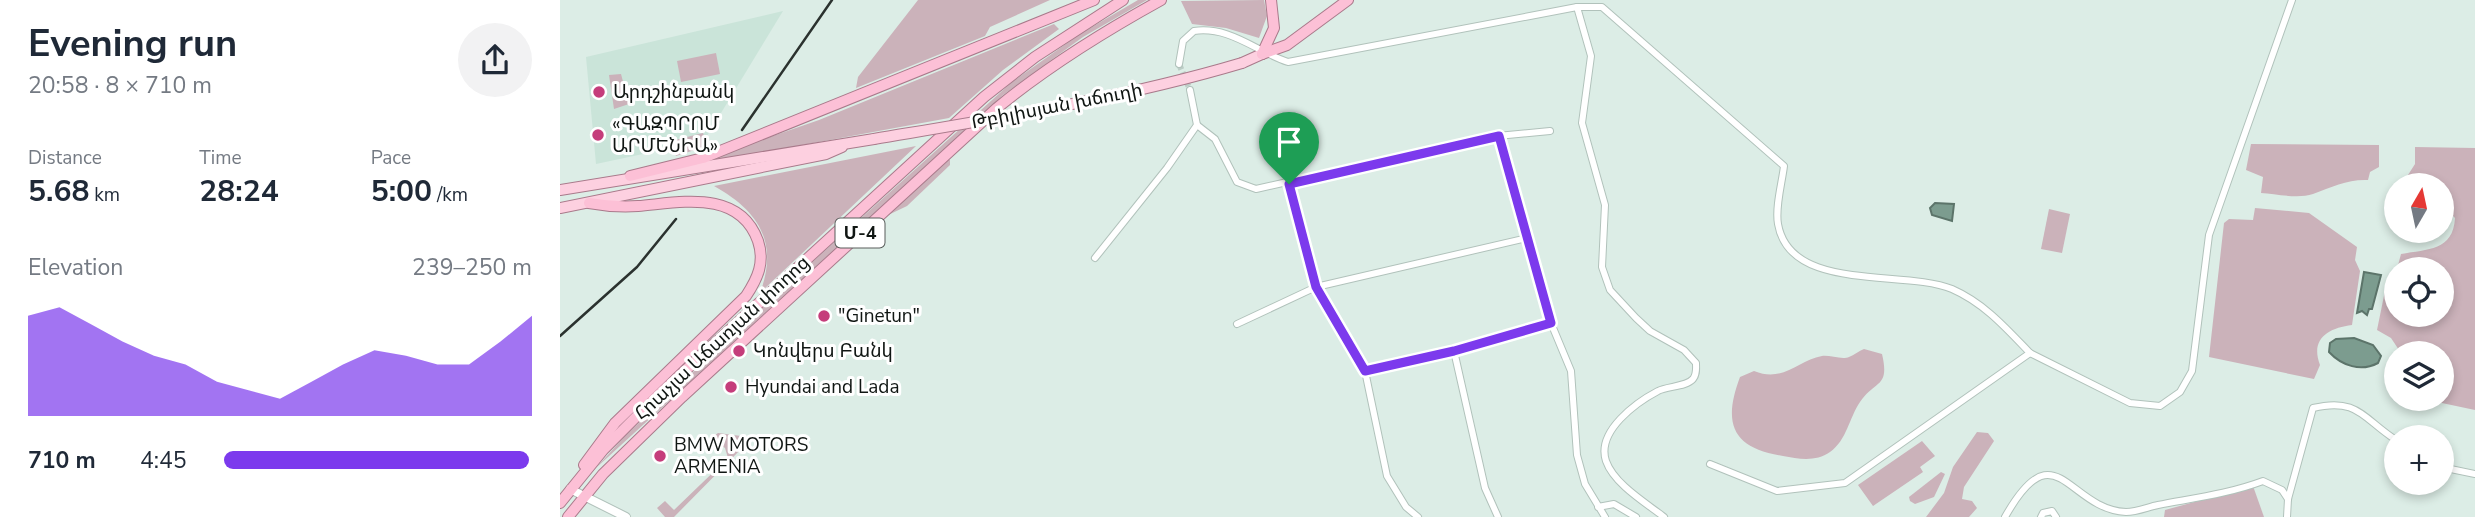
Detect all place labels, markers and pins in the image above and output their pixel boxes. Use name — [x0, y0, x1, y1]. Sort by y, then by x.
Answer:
place label: Արդշինբանկ — [613, 79, 734, 105]
marker: Արդշինբանկ — [591, 84, 607, 100]
place label: «ԳԱԶՊՐՈՄ ԱՐՄԵՆԻԱ» — [612, 111, 720, 159]
pin — [1259, 112, 1319, 184]
marker: «ԳԱԶՊՐՈՄ ԱՐՄԵՆԻԱ» — [590, 127, 606, 143]
place label: "Ginetun" — [838, 303, 920, 329]
marker: "Ginetun" — [816, 308, 832, 324]
place label: Կոնվերս Բանկ — [753, 338, 893, 364]
marker: Կոնվերս Բանկ — [731, 343, 747, 359]
place label: Hyundai and Lada — [745, 374, 899, 400]
marker: Hyundai and Lada — [723, 379, 739, 395]
place label: BMW MOTORS ARMENIA — [674, 432, 808, 480]
marker: BMW MOTORS ARMENIA — [652, 448, 668, 464]

